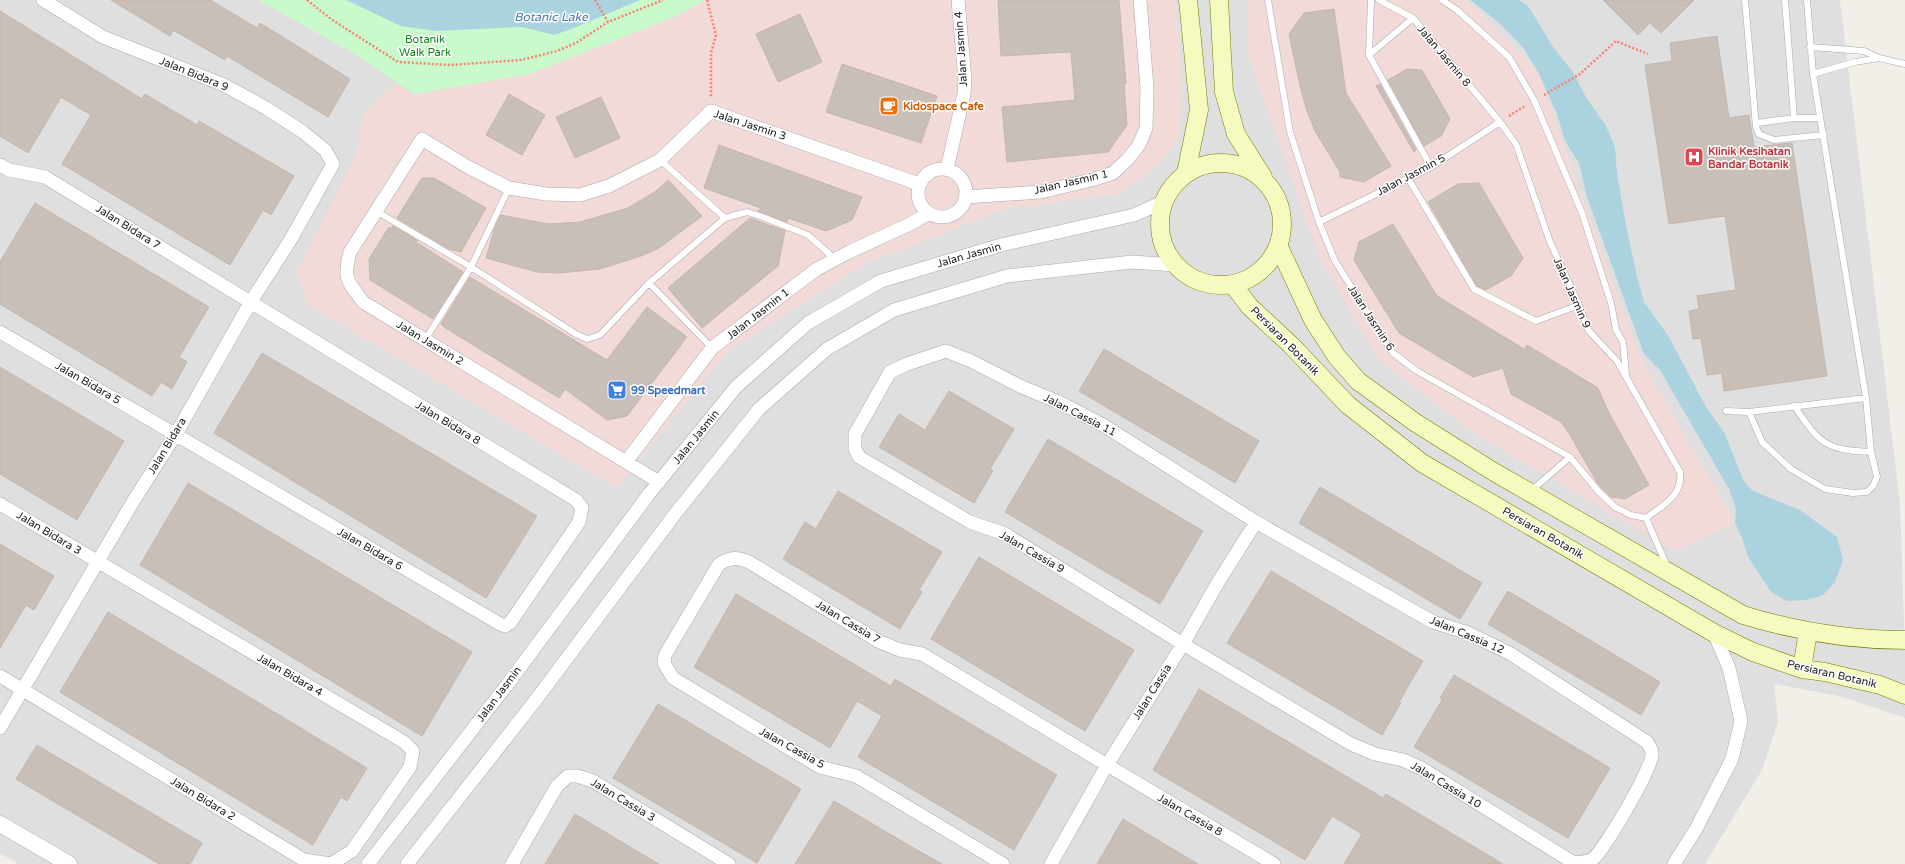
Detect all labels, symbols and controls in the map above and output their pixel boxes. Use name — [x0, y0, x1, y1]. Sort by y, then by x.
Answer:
water label: Botanic Lake — [514, 10, 589, 24]
street label: Jalan Jasmin 4 — [952, 11, 970, 87]
street label: Jalan Jasmin 8 — [1415, 23, 1473, 89]
park label: Botanik Walk Park — [399, 33, 451, 59]
street label: Jalan Bidara 9 — [158, 54, 231, 94]
cafe icon: Kidospace Cafe — [878, 95, 900, 117]
place label: Kidospace Cafe — [903, 100, 985, 114]
street label: Jalan Jasmin 3 — [712, 107, 788, 143]
place label: Klinik Kesihatan Bandar Botanik — [1708, 145, 1791, 171]
hospital icon: Klinik Kesihatan Bandar Botanik — [1683, 146, 1705, 168]
street label: Jalan Jasmin 5 — [1375, 151, 1448, 199]
street label: Jalan Jasmin 1 — [1033, 167, 1109, 197]
street label: Jalan Bidara 7 — [93, 202, 163, 252]
street label: Jalan Jasmin — [936, 240, 1002, 270]
street label: Jalan Jasmin 9 — [1551, 256, 1593, 330]
street label: Jalan Jasmin 6 — [1345, 283, 1397, 353]
street label: Jalan Jasmin 1 — [724, 286, 792, 342]
street label: Persiaran Botanik — [1248, 304, 1322, 378]
street label: Jalan Jasmin 2 — [394, 318, 466, 368]
street label: Jalan Bidara 5 — [53, 359, 123, 407]
supermarket icon: 99 Speedmart — [606, 379, 628, 401]
place label: 99 Speedmart — [631, 384, 706, 398]
street label: Jalan Cassia 11 — [1042, 391, 1118, 439]
street label: Jalan Bidara 8 — [413, 399, 483, 448]
street label: Jalan Jasmin — [670, 407, 722, 467]
street label: Jalan Bidara — [145, 415, 189, 477]
street label: Persiaran Botanik — [1500, 504, 1586, 562]
street label: Jalan Bidara 3 — [14, 509, 84, 558]
street label: Jalan Bidara 6 — [335, 525, 405, 573]
street label: Jalan Cassia 9 — [997, 528, 1067, 576]
street label: Jalan Cassia 7 — [813, 598, 883, 646]
street label: Jalan Cassia 12 — [1428, 613, 1506, 657]
street label: Jalan Bidara 4 — [255, 651, 325, 699]
street label: Persiaran Botanik — [1786, 657, 1878, 691]
street label: Jalan Cassia — [1130, 662, 1174, 722]
street label: Jalan Jasmin — [474, 664, 524, 724]
street label: Jalan Cassia 5 — [757, 725, 827, 771]
street label: Jalan Cassia 10 — [1408, 759, 1484, 811]
street label: Jalan Bidara 2 — [168, 775, 238, 824]
street label: Jalan Cassia 3 — [588, 776, 658, 824]
street label: Jalan Cassia 8 — [1155, 791, 1225, 839]

